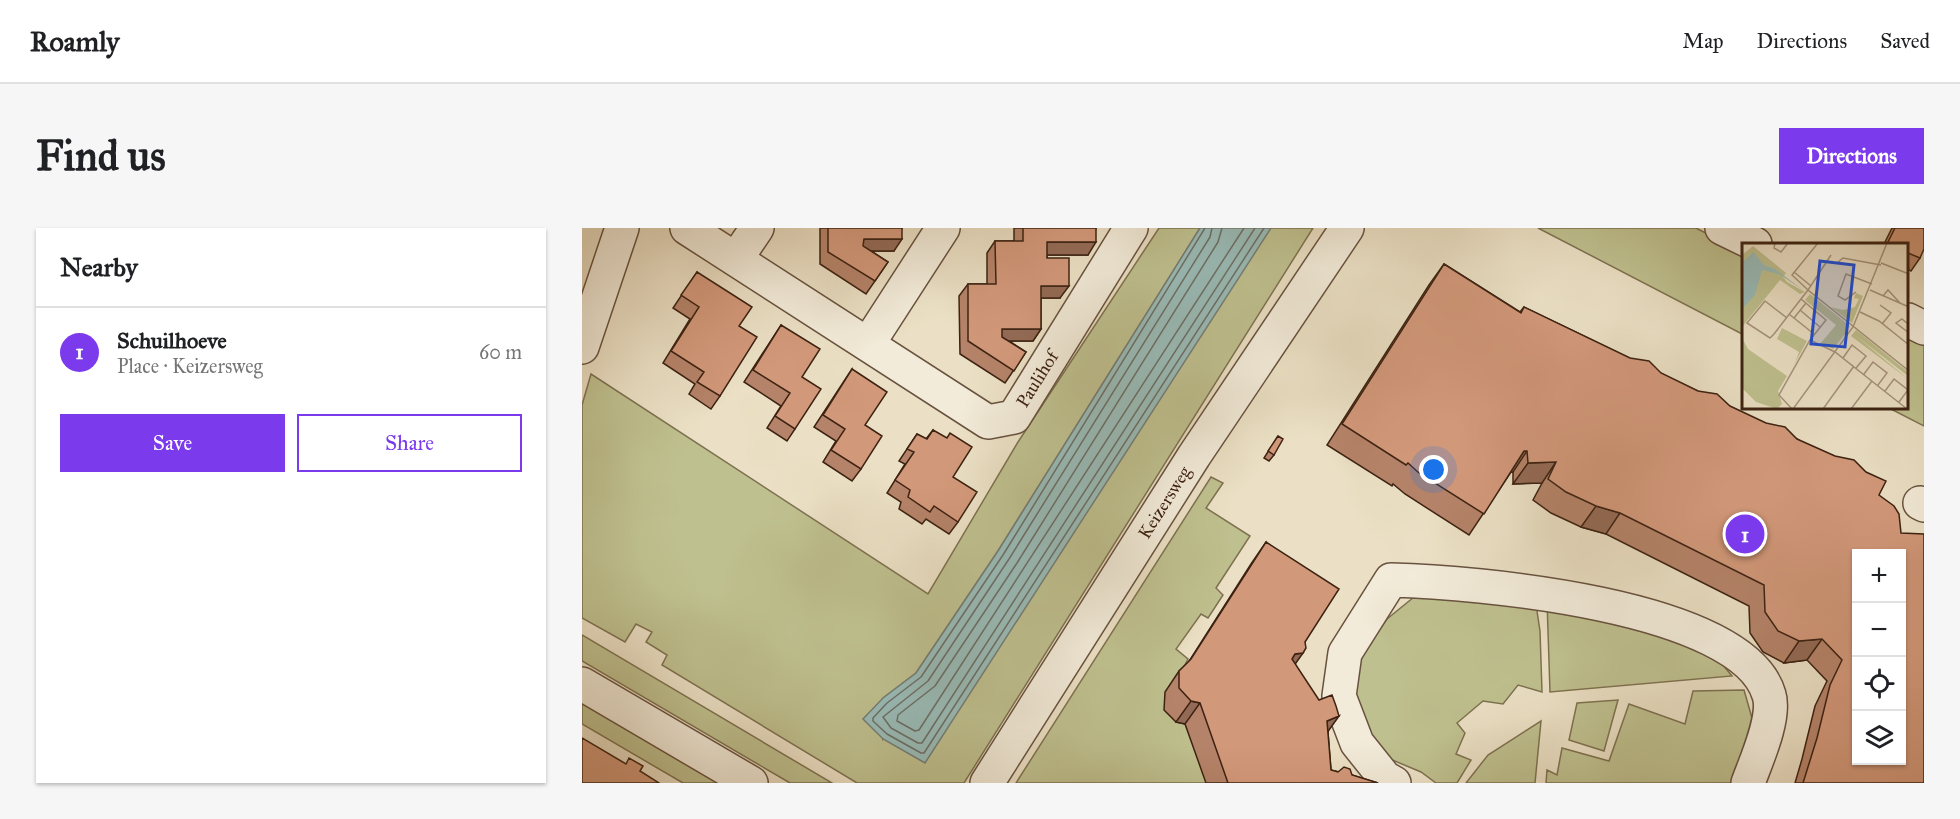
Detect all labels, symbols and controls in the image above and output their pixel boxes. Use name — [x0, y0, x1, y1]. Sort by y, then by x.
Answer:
text: Roamly — [30, 24, 119, 59]
text: Map — [1683, 28, 1724, 54]
text: Directions — [1757, 28, 1847, 54]
text: Saved — [1880, 28, 1930, 54]
button: Directions — [1779, 128, 1924, 184]
text: Find us — [36, 130, 166, 182]
inset map — [1742, 243, 1909, 410]
text: Nearby — [60, 251, 138, 283]
text: Schuilhoeve — [117, 327, 227, 354]
text: 1 — [76, 340, 83, 364]
text: 60 m — [479, 340, 522, 364]
street label: Paulihof — [1012, 345, 1065, 411]
text: Place · Keizersweg — [117, 354, 263, 378]
button: Save — [60, 414, 285, 472]
button: Share — [297, 414, 522, 472]
your location — [1419, 455, 1448, 484]
street label: Keizersweg — [1133, 462, 1197, 543]
pin: 1 — [1726, 512, 1764, 556]
map controls — [1852, 549, 1906, 765]
button: + — [1852, 549, 1906, 603]
button: − — [1852, 603, 1906, 657]
button: locate — [1852, 657, 1906, 711]
button: layers — [1852, 711, 1906, 765]

